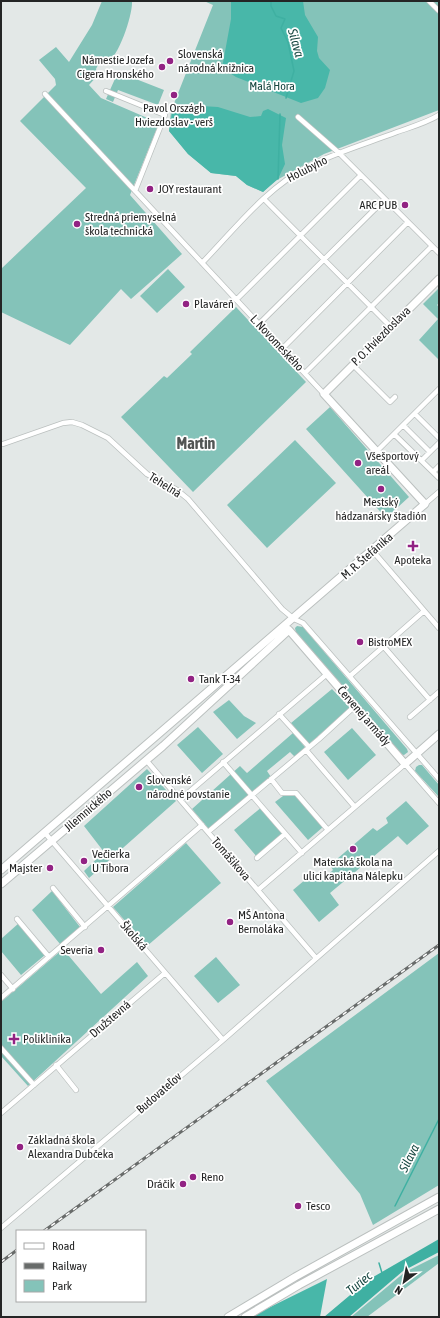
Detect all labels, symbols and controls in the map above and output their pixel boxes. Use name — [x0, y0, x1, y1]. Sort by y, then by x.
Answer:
water label: Silava — [285, 26, 307, 59]
place label: Slovenská národná knižnica — [178, 47, 254, 75]
place label: Námestie Jozefa Cígera Hronského — [77, 53, 154, 81]
marker: Slovenská národná knižnica — [165, 56, 175, 66]
marker: Námestie Jozefa Cígera Hronského — [157, 62, 167, 72]
park label: Malá Hora — [249, 79, 295, 93]
marker: Pavol Országh Hviezdoslav - verš — [169, 90, 179, 100]
place label: Pavol Országh Hviezdoslav - verš — [135, 101, 213, 129]
street label: Holubyho — [284, 153, 330, 185]
place label: JOY restaurant — [158, 182, 222, 196]
marker: JOY restaurant — [145, 184, 155, 194]
place label: ARC PUB — [360, 198, 397, 212]
marker: ARC PUB — [400, 200, 410, 210]
place label: Stredná priemyselná škola technická — [85, 210, 176, 238]
marker: Stredná priemyselná škola technická — [72, 219, 82, 229]
place label: Plaváreň — [194, 297, 234, 311]
marker: Plaváreň — [181, 299, 191, 309]
street label: P. O. Hviezdoslava — [348, 303, 414, 369]
street label: L. Novomeského — [247, 312, 307, 374]
district label: Martin — [177, 434, 216, 452]
place label: Všešportový areál — [366, 449, 419, 477]
marker: Všešportový areál — [353, 458, 363, 468]
street label: Tehelná — [146, 470, 184, 500]
marker: Mestský hádzanársky štadión — [376, 484, 386, 494]
place label: Mestský hádzanársky štadión — [335, 495, 427, 523]
street label: M. R. Štefánika — [338, 530, 396, 582]
marker: Apoteka — [408, 541, 418, 551]
place label: Apoteka — [395, 553, 431, 567]
place label: BistroMEX — [368, 635, 412, 649]
marker: BistroMEX — [355, 637, 365, 647]
place label: Tank T-34 — [199, 672, 241, 686]
marker: Tank T-34 — [186, 674, 196, 684]
street label: Červenej armády — [334, 683, 394, 749]
place label: Slovenské národné povstanie — [147, 773, 230, 801]
marker: Slovenské národné povstanie — [134, 782, 144, 792]
street label: Jilemnického — [61, 785, 115, 835]
street label: Tomášikova — [209, 835, 253, 883]
marker: Materská škola na ulici kapitána Nálepku — [348, 844, 358, 854]
place label: Večierka U Tibora — [92, 847, 130, 875]
place label: Materská škola na ulici kapitána Nálepku — [303, 855, 403, 883]
marker: Večierka U Tibora — [79, 856, 89, 866]
place label: Majster — [9, 861, 42, 875]
marker: Majster — [45, 863, 55, 873]
place label: MŠ Antona Bernoláka — [238, 908, 285, 936]
marker: MŠ Antona Bernoláka — [225, 917, 235, 927]
street label: Školská — [118, 919, 150, 953]
place label: Severia — [60, 943, 93, 957]
marker: Severia — [96, 945, 106, 955]
street label: Družstevná — [87, 997, 133, 1041]
place label: Poliklinika — [23, 1032, 71, 1046]
marker: Poliklinika — [8, 1033, 20, 1045]
street label: Budovateľov — [133, 1069, 185, 1116]
place label: Základná škola Alexandra Dubčeka — [28, 1133, 114, 1161]
marker: Základná škola Alexandra Dubčeka — [15, 1142, 25, 1152]
water label: Silava — [395, 1142, 422, 1175]
place label: Reno — [201, 1170, 224, 1184]
marker: Reno — [188, 1172, 198, 1182]
place label: Dráčik — [147, 1177, 176, 1191]
marker: Dráčik — [178, 1179, 188, 1189]
place label: Tesco — [306, 1199, 331, 1213]
marker: Tesco — [293, 1201, 303, 1211]
legend — [16, 1230, 146, 1302]
text: Road — [52, 1239, 75, 1253]
text: Railway — [52, 1259, 87, 1273]
north arrow — [384, 1262, 424, 1302]
water label: Turiec — [343, 1267, 376, 1298]
text: Park — [52, 1279, 73, 1293]
text: N — [393, 1284, 405, 1297]

